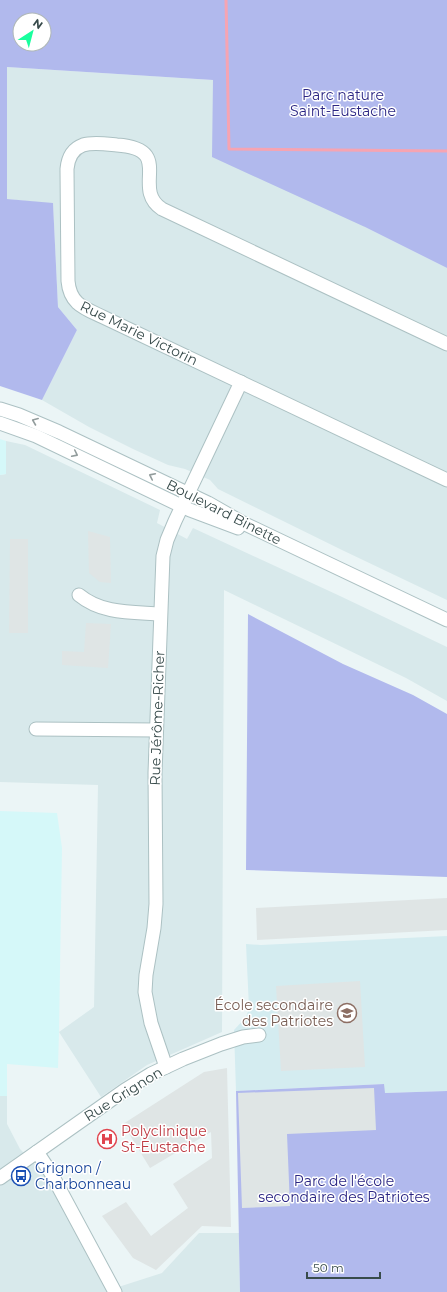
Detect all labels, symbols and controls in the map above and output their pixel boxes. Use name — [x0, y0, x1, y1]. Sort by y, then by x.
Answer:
north arrow — [12, 12, 52, 52]
text: N — [30, 16, 46, 32]
park label: Parc nature Saint-Eustache — [290, 86, 396, 120]
street label: Rue Marie Victorin — [77, 297, 201, 369]
one-way arrow — [31, 418, 38, 426]
one-way arrow — [70, 449, 78, 457]
one-way arrow — [149, 473, 157, 481]
street label: Boulevard Binette — [164, 475, 284, 549]
street label: Rue Jérôme-Richer — [146, 650, 168, 786]
place label: École secondaire des Patriotes — [215, 996, 333, 1030]
school or university icon: École secondaire des Patriotes — [336, 1002, 358, 1024]
street label: Rue Grignon — [80, 1063, 166, 1125]
place label: Polyclinique St-Eustache — [121, 1122, 207, 1156]
hospital icon: Polyclinique St-Eustache — [96, 1128, 118, 1150]
place label: Grignon / Charbonneau — [35, 1159, 131, 1193]
bus stop icon: Grignon / Charbonneau — [10, 1165, 32, 1187]
park label: Parc de l'école secondaire des Patriotes — [258, 1172, 430, 1206]
scale bar — [307, 1254, 380, 1280]
text: 50 m — [313, 1260, 344, 1275]

